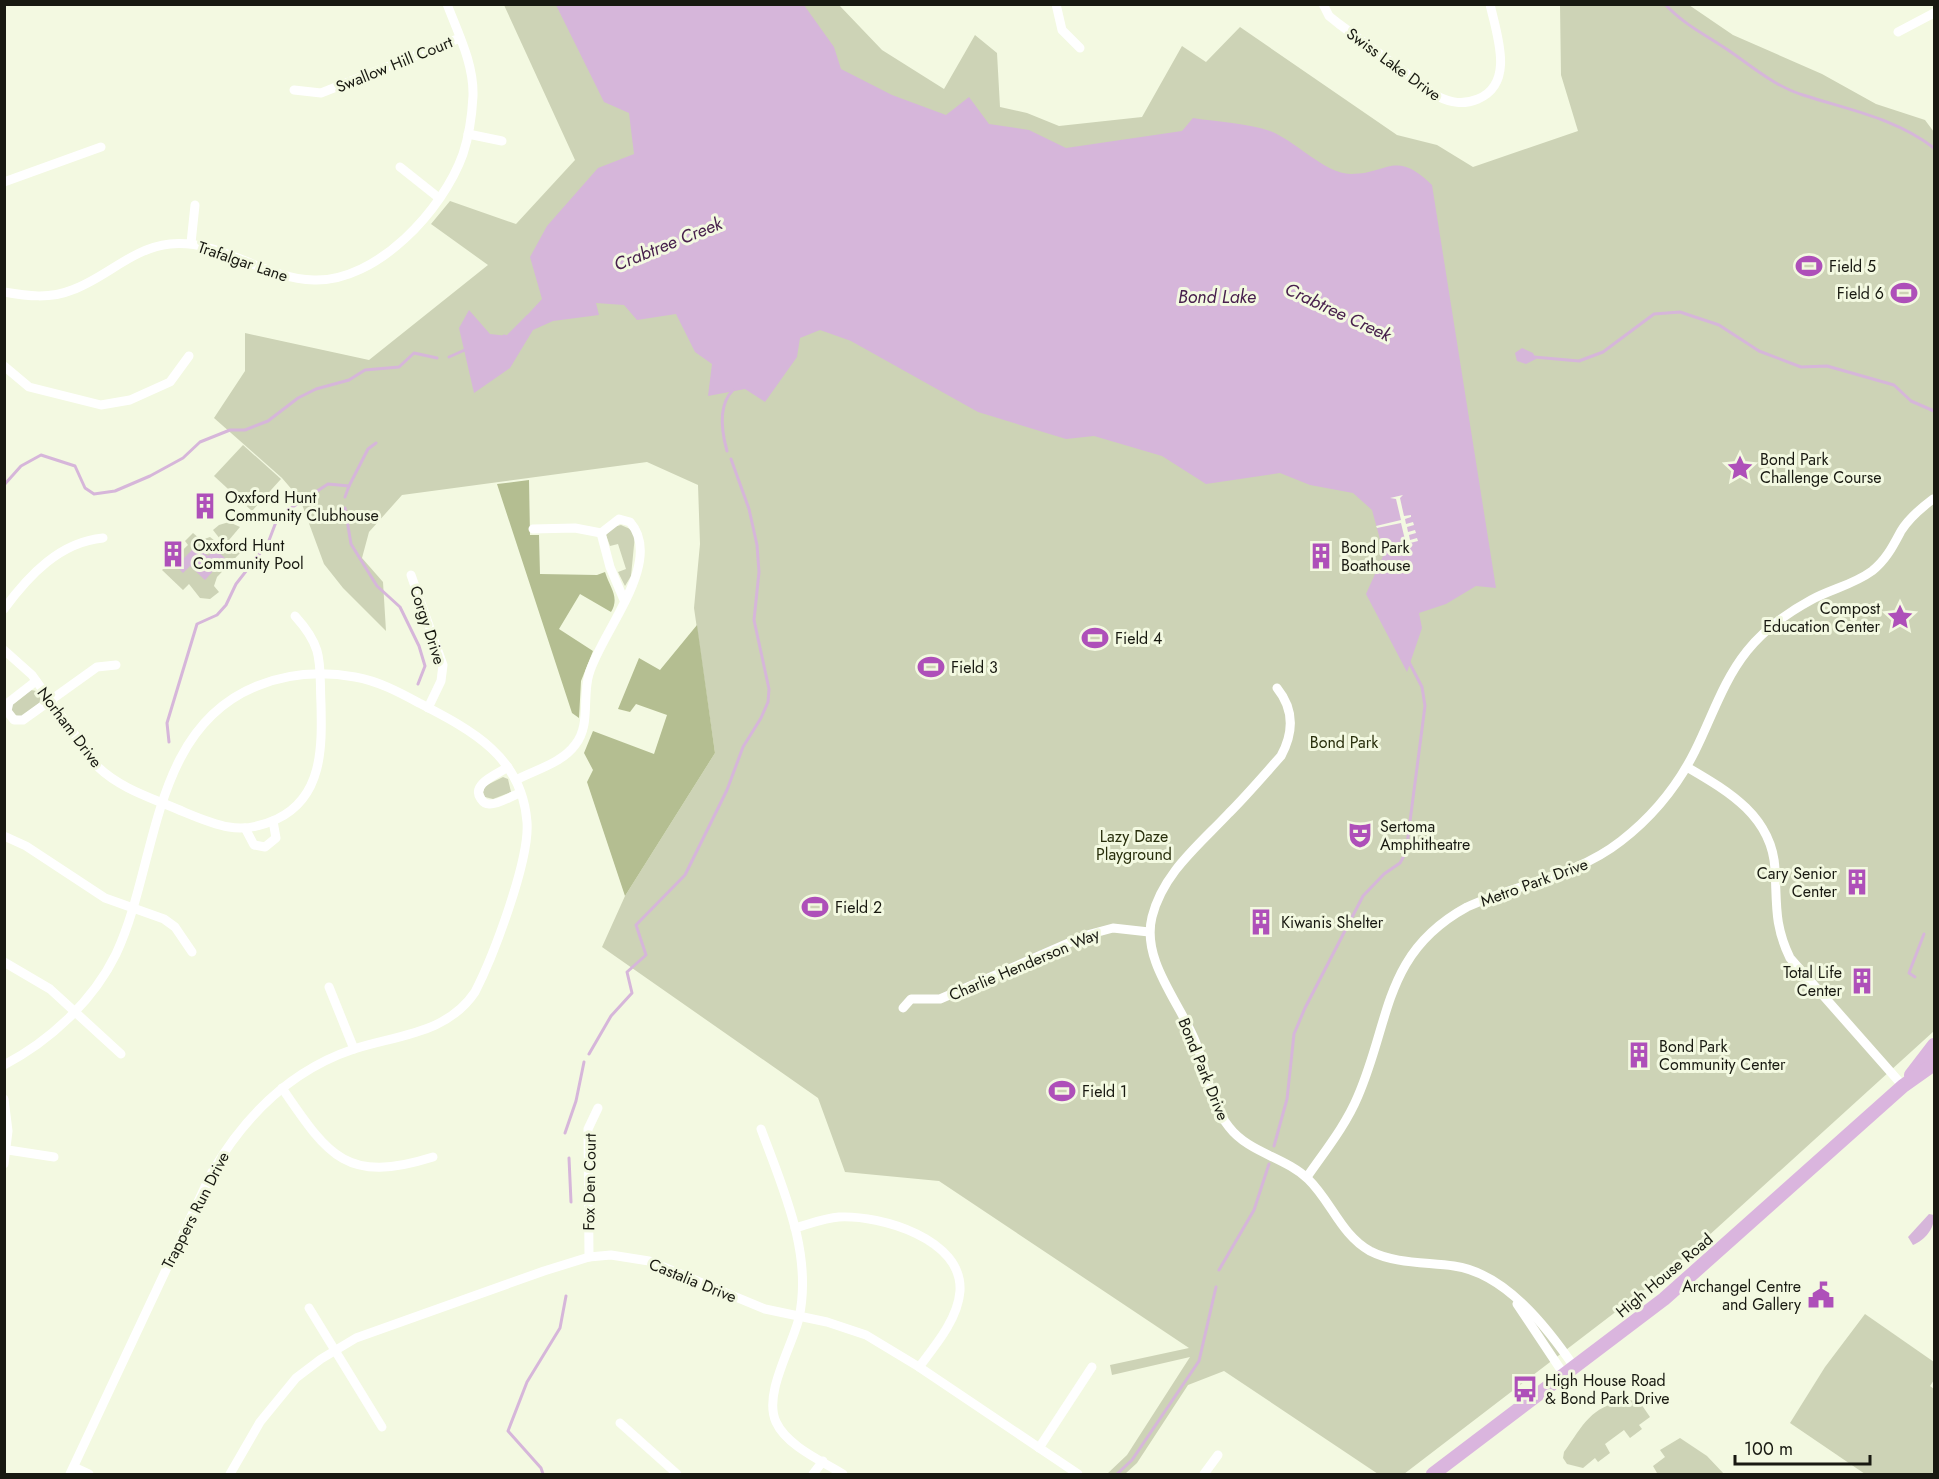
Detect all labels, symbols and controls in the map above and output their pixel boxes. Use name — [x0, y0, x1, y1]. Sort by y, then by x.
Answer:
street label: Swiss Lake Drive — [1342, 22, 1446, 107]
street label: Swallow Hill Court — [332, 31, 456, 98]
water label: Crabtree Creek — [610, 210, 727, 278]
street label: Trafalgar Lane — [195, 235, 291, 288]
sports icon: Field 5 — [1794, 251, 1824, 281]
place label: Field 5 — [1829, 255, 1876, 278]
water label: Crabtree Creek — [1281, 276, 1397, 349]
sports icon: Field 6 — [1889, 278, 1919, 308]
place label: Field 6 — [1837, 282, 1884, 305]
water label: Bond Lake — [1178, 284, 1256, 310]
place label: Bond Park Challenge Course — [1760, 448, 1882, 489]
place icon: Bond Park Challenge Course — [1725, 453, 1755, 483]
place label: Oxxford Hunt Community Clubhouse — [225, 486, 379, 527]
building icon: Oxxford Hunt Community Clubhouse — [190, 491, 220, 521]
place label: Oxxford Hunt Community Pool — [193, 534, 304, 575]
place label: Bond Park Boathouse — [1341, 536, 1410, 577]
building icon: Oxxford Hunt Community Pool — [158, 539, 188, 569]
building icon: Bond Park Boathouse — [1306, 541, 1336, 571]
street label: Corgy Drive — [404, 583, 451, 667]
place label: Compost Education Center — [1763, 597, 1880, 638]
place icon: Compost Education Center — [1885, 602, 1915, 632]
sports icon: Field 4 — [1080, 623, 1110, 653]
place label: Field 4 — [1115, 627, 1162, 650]
sports icon: Field 3 — [916, 652, 946, 682]
place label: Field 3 — [951, 656, 998, 679]
street label: Norham Drive — [32, 682, 108, 772]
park label: Bond Park — [1310, 731, 1379, 754]
place label: Sertoma Amphitheatre — [1380, 815, 1470, 856]
theatre icon: Sertoma Amphitheatre — [1345, 820, 1375, 850]
park label: Lazy Daze Playground — [1096, 825, 1172, 866]
street label: Metro Park Drive — [1477, 852, 1591, 913]
place label: Cary Senior Center — [1757, 862, 1838, 903]
building icon: Cary Senior Center — [1842, 867, 1872, 897]
sports icon: Field 2 — [800, 892, 830, 922]
place label: Field 2 — [835, 896, 882, 919]
building icon: Kiwanis Shelter — [1246, 907, 1276, 937]
place label: Kiwanis Shelter — [1281, 911, 1384, 934]
street label: Charlie Henderson Way — [945, 922, 1104, 1007]
place label: Total Life Center — [1783, 961, 1843, 1002]
building icon: Total Life Center — [1847, 966, 1877, 996]
street label: Bond Park Drive — [1172, 1014, 1235, 1124]
place label: Bond Park Community Center — [1659, 1035, 1786, 1076]
building icon: Bond Park Community Center — [1624, 1040, 1654, 1070]
sports icon: Field 1 — [1047, 1076, 1077, 1106]
place label: Field 1 — [1082, 1080, 1127, 1103]
street label: Fox Den Court — [577, 1133, 602, 1231]
street label: Trappers Run Drive — [156, 1148, 235, 1273]
street label: High House Road — [1611, 1228, 1718, 1323]
street label: Castalia Drive — [646, 1252, 740, 1308]
place label: Archangel Centre and Gallery — [1682, 1275, 1802, 1316]
public building icon: Archangel Centre and Gallery — [1806, 1280, 1836, 1310]
place label: High House Road & Bond Park Drive — [1545, 1369, 1669, 1410]
bus stop icon: High House Road & Bond Park Drive — [1510, 1374, 1540, 1404]
scale bar — [1735, 1428, 1870, 1466]
text: 100 m — [1744, 1436, 1793, 1462]

